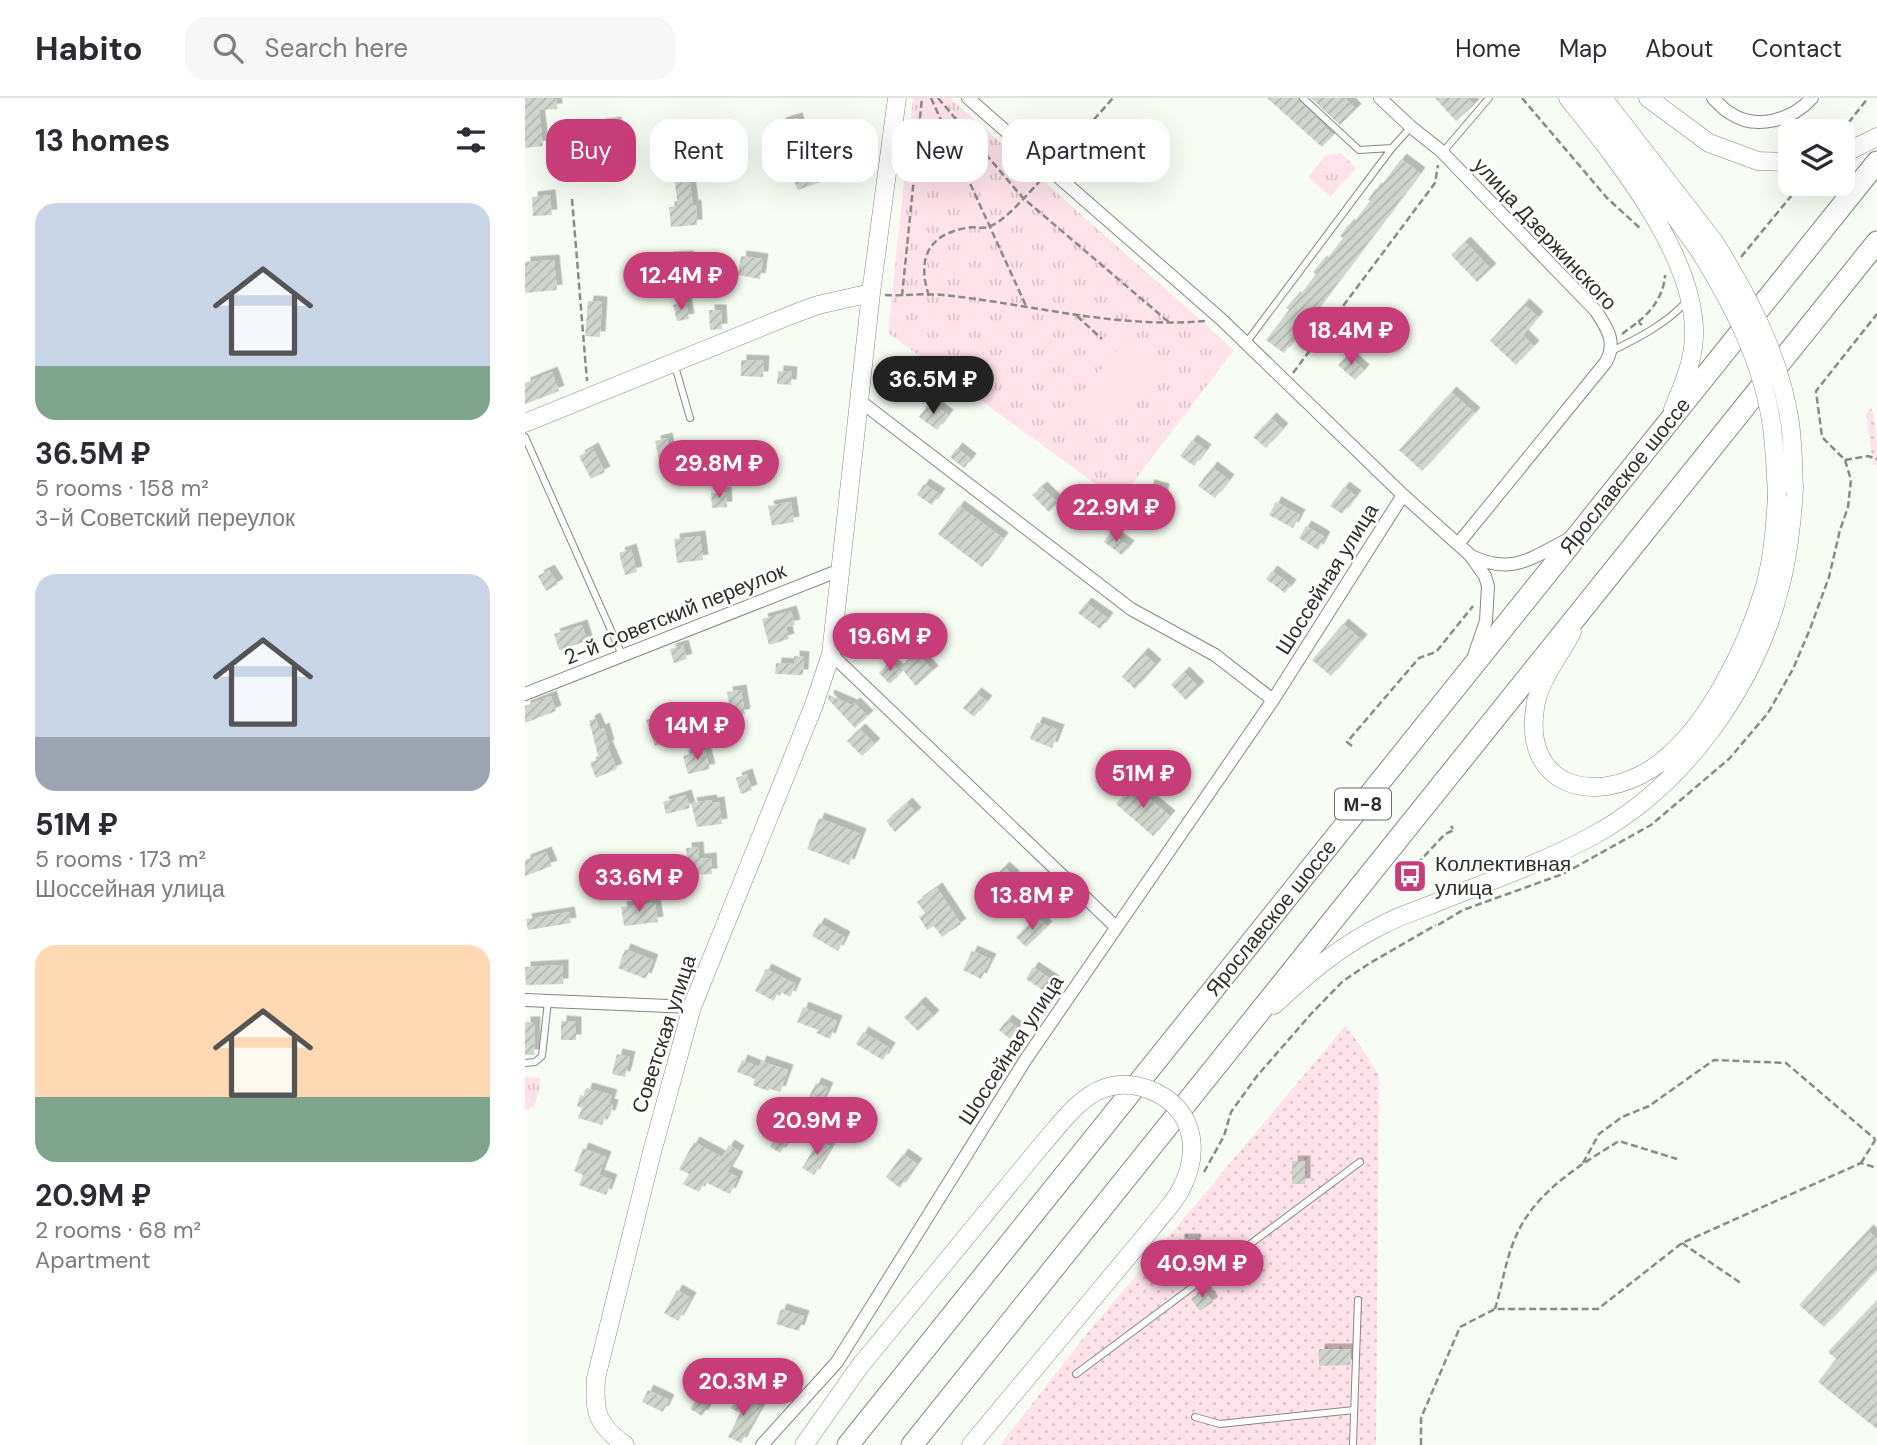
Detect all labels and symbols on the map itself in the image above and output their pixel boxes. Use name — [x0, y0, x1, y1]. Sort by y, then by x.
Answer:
street label: улица Дзержинского — [1467, 152, 1623, 316]
pin: 12.4M ₽ — [616, 252, 746, 312]
pin: 18.4M ₽ — [1286, 308, 1416, 367]
pin: 36.5M ₽ — [868, 356, 998, 416]
street label: Ярославское шоссе — [1553, 392, 1697, 560]
pin: 29.8M ₽ — [654, 440, 784, 500]
pin: 22.9M ₽ — [1051, 484, 1181, 544]
street label: Шоссейная улица — [1269, 498, 1385, 660]
street label: 2-й Советский переулок — [560, 556, 791, 671]
pin: 19.6M ₽ — [825, 614, 955, 673]
pin: 14M ₽ — [648, 702, 746, 762]
pin: 51M ₽ — [1094, 750, 1192, 810]
road number: М-8 — [1335, 789, 1391, 820]
street label: Ярославское шоссе — [1199, 834, 1343, 1002]
place label: Коллективная улица — [1435, 850, 1571, 902]
pin: 33.6M ₽ — [574, 854, 704, 914]
bus stop icon: Коллективная улица — [1391, 857, 1429, 895]
pin: 13.8M ₽ — [967, 872, 1097, 932]
street label: Советская улица — [625, 951, 703, 1117]
street label: Шоссейная улица — [952, 969, 1070, 1130]
pin: 20.9M ₽ — [752, 1098, 882, 1157]
pin: 40.9M ₽ — [1137, 1240, 1267, 1300]
pin: 20.3M ₽ — [678, 1358, 808, 1418]

